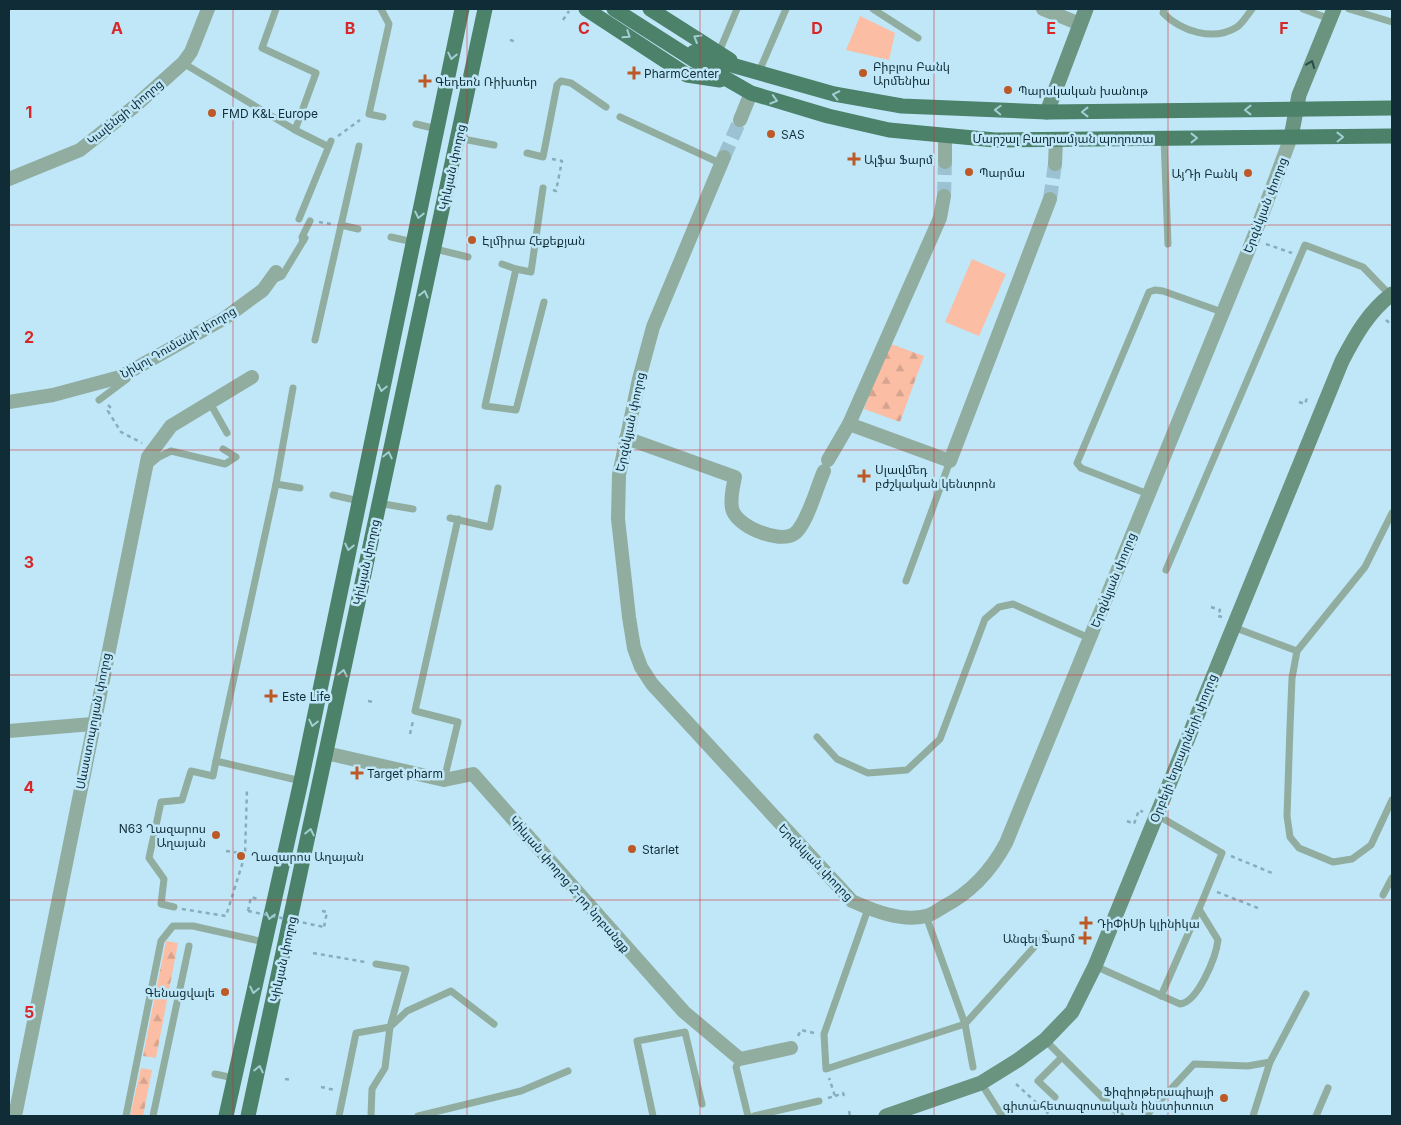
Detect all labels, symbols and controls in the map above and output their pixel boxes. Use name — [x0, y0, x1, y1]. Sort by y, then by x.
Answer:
text: A — [111, 18, 123, 38]
text: B — [345, 18, 355, 38]
text: C — [578, 18, 590, 38]
text: D — [811, 18, 823, 38]
text: E — [1046, 18, 1056, 38]
text: F — [1279, 18, 1289, 38]
one-way arrow — [621, 29, 630, 38]
one-way arrow — [693, 35, 702, 45]
one-way arrow — [447, 52, 458, 61]
place label: Բիբլոս Բանկ Արմենիա — [873, 59, 950, 88]
one-way arrow — [1305, 60, 1316, 69]
place label: PharmCenter — [644, 66, 719, 81]
marker: PharmCenter — [628, 67, 640, 79]
marker: Բիբլոս Բանկ Արմենիա — [857, 67, 869, 79]
place label: Գեդեոն Ռիխտեր — [435, 74, 537, 89]
marker: Գեդեոն Ռիխտեր — [419, 75, 431, 87]
street label: Կալենցի փողոց — [84, 76, 166, 148]
place label: Պարսկական խանութ — [1018, 83, 1149, 98]
marker: Պարսկական խանութ — [1002, 84, 1014, 96]
one-way arrow — [832, 90, 841, 100]
one-way arrow — [769, 95, 777, 105]
text: 1 — [26, 102, 32, 122]
one-way arrow — [994, 105, 1002, 115]
one-way arrow — [1243, 105, 1251, 116]
place label: FMD K&L Europe — [222, 106, 318, 121]
marker: FMD K&L Europe — [206, 107, 218, 119]
one-way arrow — [1081, 107, 1088, 117]
street label: Կիևյան փողոց — [436, 123, 468, 211]
place label: SAS — [781, 127, 805, 142]
marker: SAS — [765, 128, 777, 140]
street label: Մարշալ Բաղրամյան պողոտա — [972, 131, 1154, 146]
one-way arrow — [1336, 132, 1344, 142]
one-way arrow — [1190, 133, 1198, 143]
place label: Ալֆա Ֆարմ — [864, 152, 933, 167]
marker: Ալֆա Ֆարմ — [848, 153, 860, 165]
street label: Երզնկյան փողոց — [1240, 155, 1290, 255]
place label: Պարմա — [979, 165, 1025, 180]
marker: Պարմա — [963, 166, 975, 178]
place label: ԱյԴի Բանկ — [1171, 166, 1238, 181]
marker: ԱյԴի Բանկ — [1242, 167, 1254, 179]
one-way arrow — [414, 211, 424, 220]
place label: Էլմիրա Հեքեքյան — [482, 233, 585, 248]
marker: Էլմիրա Հեքեքյան — [466, 234, 478, 246]
one-way arrow — [418, 290, 429, 299]
street label: Նիկոլ Դումանի փողոց — [117, 303, 239, 381]
text: 2 — [24, 327, 34, 347]
street label: Երզնկյան փողոց — [612, 371, 648, 473]
one-way arrow — [378, 384, 388, 392]
one-way arrow — [383, 450, 393, 459]
place label: Սլավմեդ բժշկական կենտրոն — [875, 462, 996, 491]
marker: Սլավմեդ բժշկական կենտրոն — [857, 469, 871, 483]
street label: Կիևյան փողոց — [350, 518, 382, 606]
street label: Երզնկյան փողոց — [1087, 530, 1139, 630]
one-way arrow — [344, 543, 355, 552]
text: 3 — [24, 552, 34, 572]
street label: Սևաստոպոլյան փողոց — [72, 651, 114, 791]
one-way arrow — [337, 669, 348, 678]
street label: Օրբելի եղբայրների փողոց — [1146, 671, 1220, 825]
marker: Este Life — [264, 689, 278, 703]
place label: Este Life — [282, 689, 331, 704]
one-way arrow — [308, 719, 318, 728]
place label: Target pharm — [367, 766, 443, 781]
marker: Target pharm — [351, 767, 363, 779]
text: 4 — [24, 777, 35, 797]
street label: Կիևյան փողոց 2-րդ նրբանցք — [507, 813, 633, 955]
street label: Երզնկյան փողոց — [775, 820, 857, 904]
place label: N63 Ղազարոս Աղայան — [119, 821, 206, 850]
one-way arrow — [304, 828, 315, 837]
marker: N63 Ղազարոս Աղայան — [210, 829, 222, 841]
place label: Starlet — [642, 842, 679, 857]
marker: Starlet — [626, 843, 638, 855]
place label: Ղազարոս Աղայան — [251, 849, 364, 864]
marker: Ղազարոս Աղայան — [235, 850, 247, 862]
one-way arrow — [265, 912, 276, 921]
street label: Կիևյան փողոց — [267, 915, 299, 1003]
marker: ԴիՓիՍի կլինիկա — [1079, 916, 1093, 930]
place label: ԴիՓիՍի կլինիկա — [1097, 916, 1200, 931]
place label: Անգել Ֆարմ — [1003, 931, 1075, 946]
marker: Անգել Ֆարմ — [1079, 932, 1091, 944]
place label: Գենացվալե — [145, 985, 215, 1000]
one-way arrow — [249, 985, 260, 994]
marker: Գենացվալե — [219, 986, 231, 998]
text: 5 — [24, 1002, 34, 1022]
one-way arrow — [253, 1064, 264, 1073]
place label: Ֆիզիոթերապիայի գիտահետազոտական ինստիտուտ — [1003, 1084, 1214, 1113]
marker: Ֆիզիոթերապիայի գիտահետազոտական ինստիտուտ — [1218, 1092, 1230, 1104]

